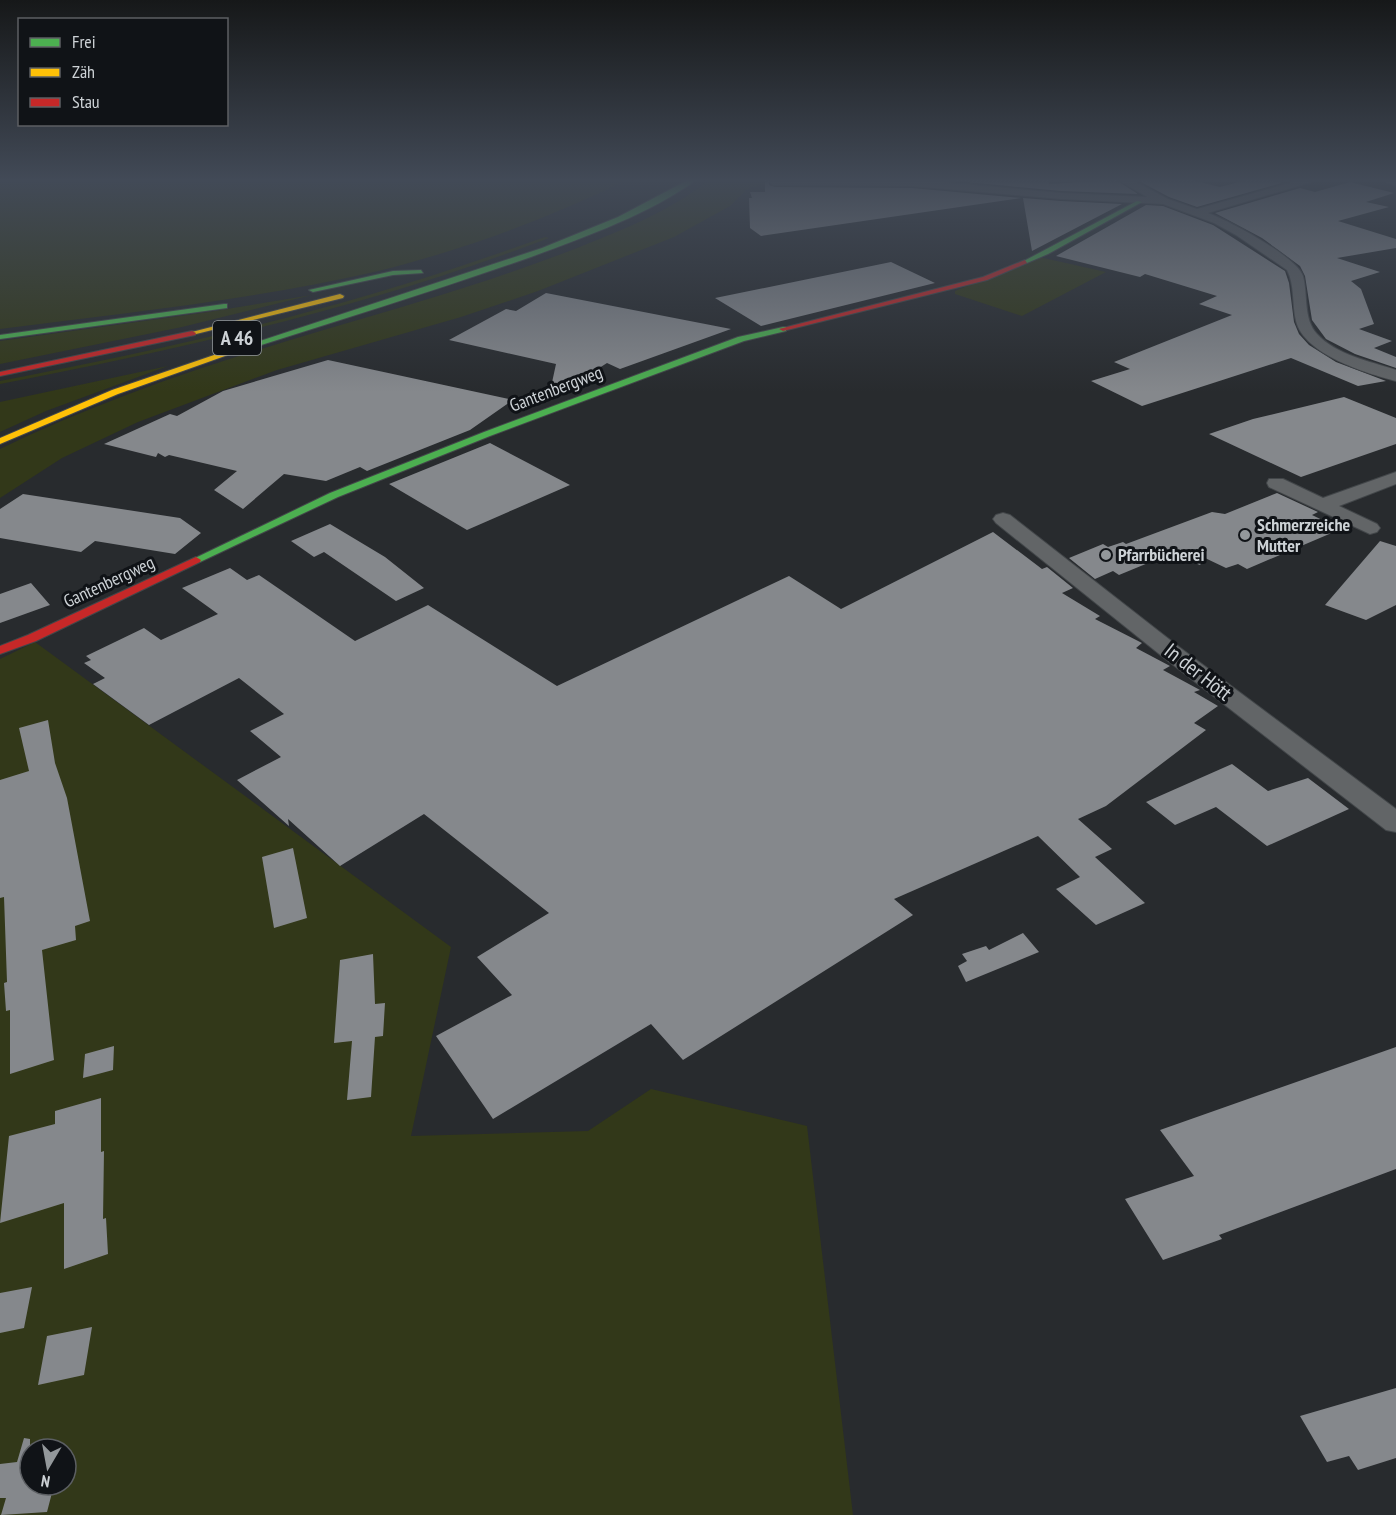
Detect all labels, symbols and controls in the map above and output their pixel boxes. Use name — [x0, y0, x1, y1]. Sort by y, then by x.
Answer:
legend — [18, 18, 228, 126]
text: Frei — [72, 30, 96, 53]
text: Zäh — [72, 60, 95, 83]
text: Stau — [72, 90, 100, 113]
road number: A 46 — [213, 321, 261, 355]
street label: Gantenbergweg — [506, 360, 605, 417]
place label: Schmerzreiche Mutter — [1257, 513, 1350, 557]
marker: Schmerzreiche Mutter — [1238, 528, 1252, 542]
place label: Pfarrbücherei — [1118, 543, 1205, 566]
marker: Pfarrbücherei — [1099, 548, 1113, 562]
street label: Gantenbergweg — [60, 551, 158, 613]
street label: In der Hött — [1159, 637, 1238, 707]
north arrow — [18, 1437, 78, 1497]
text: N — [39, 1471, 51, 1492]

